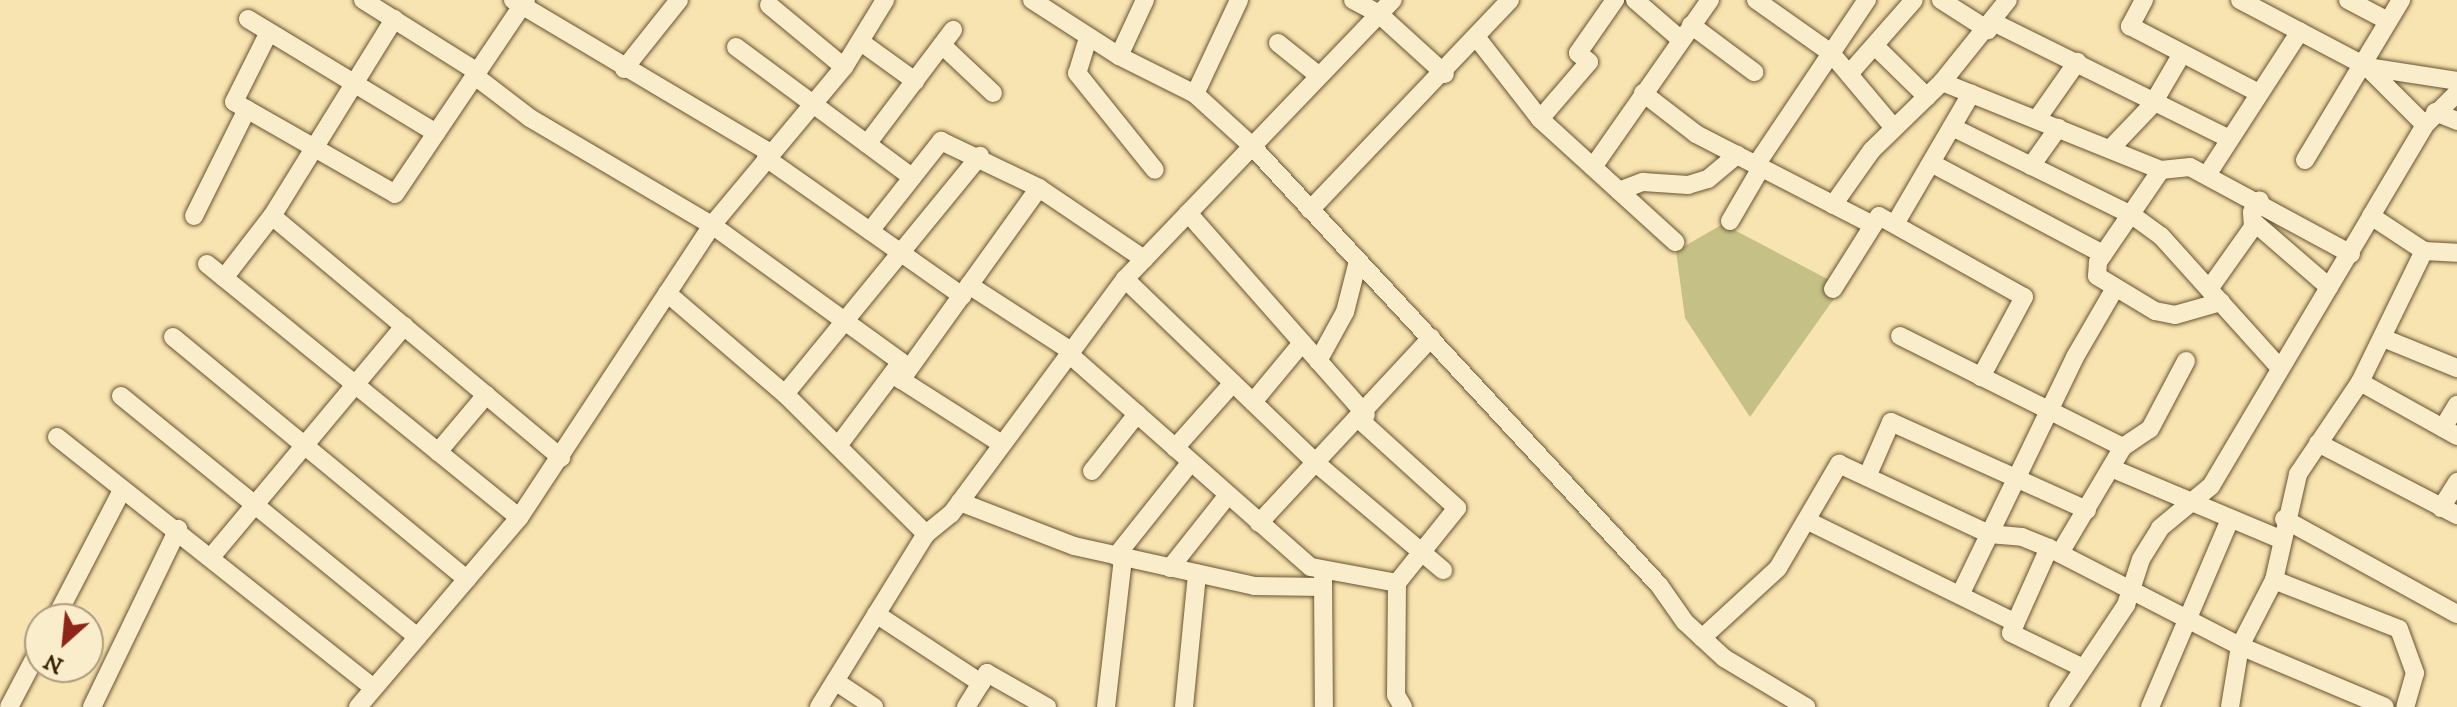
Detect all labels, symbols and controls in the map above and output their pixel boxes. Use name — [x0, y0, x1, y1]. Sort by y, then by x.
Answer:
north arrow — [24, 603, 104, 683]
text: N — [40, 647, 68, 679]

